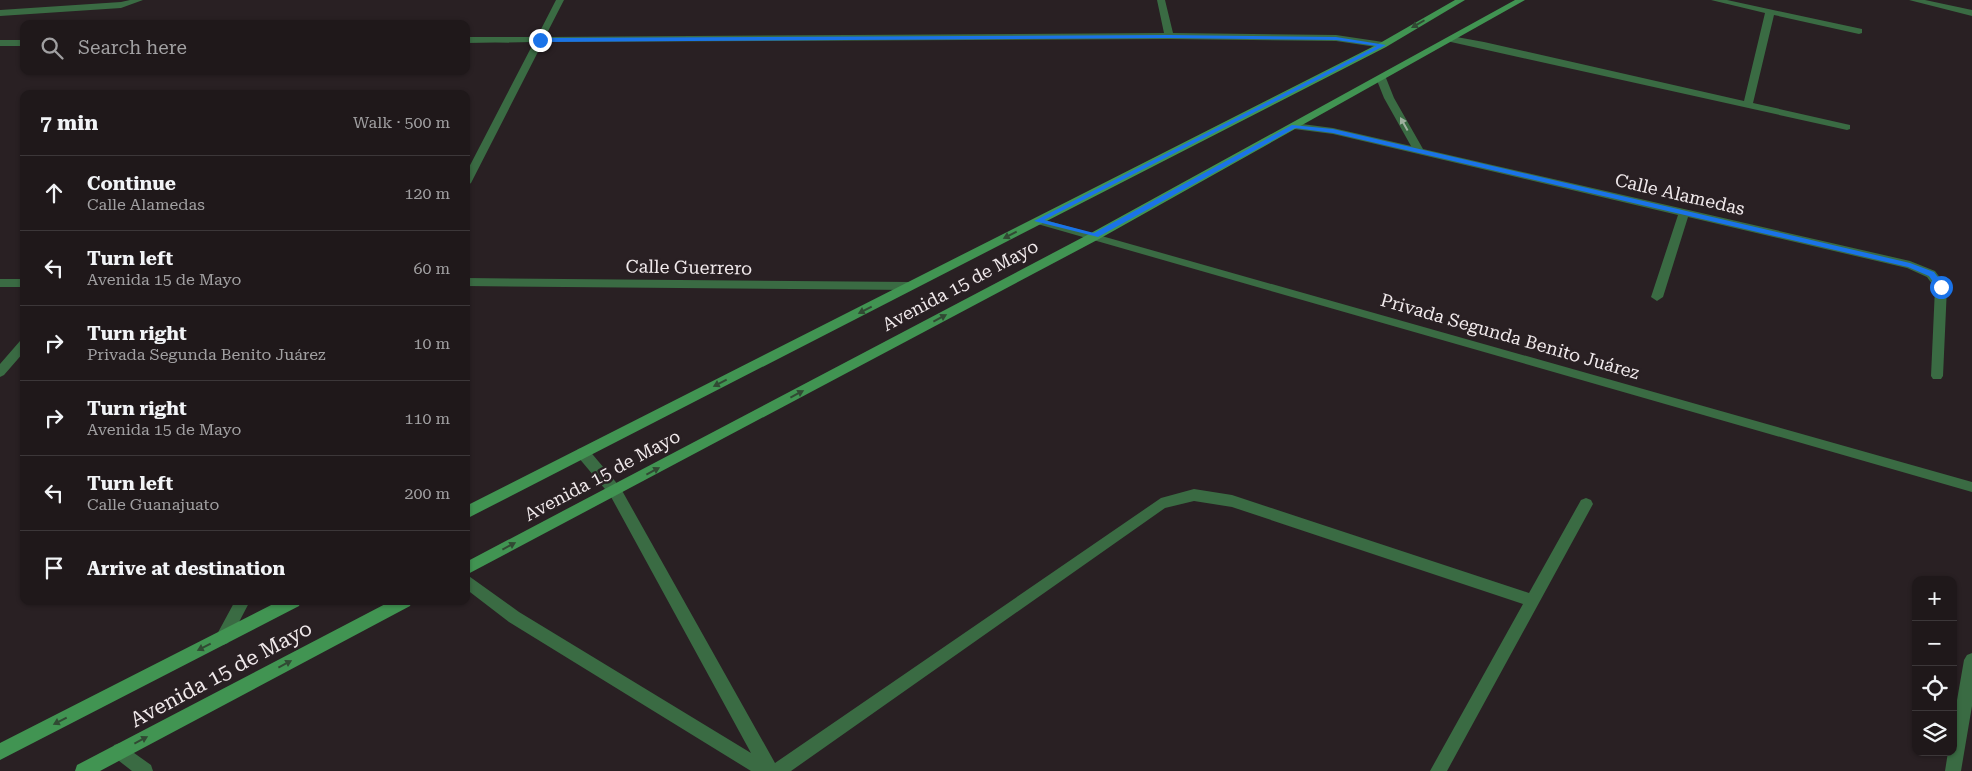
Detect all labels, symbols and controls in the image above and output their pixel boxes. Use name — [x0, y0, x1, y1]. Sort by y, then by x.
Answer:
search box — [20, 20, 470, 75]
one-way arrow — [1412, 20, 1425, 29]
route end — [529, 29, 552, 52]
icon: search — [38, 34, 66, 62]
text: Search here — [78, 36, 187, 59]
text: 7 min — [40, 111, 98, 135]
text: Walk · 500 m — [353, 113, 450, 132]
one-way arrow — [1400, 117, 1408, 132]
street label: Calle Alamedas — [1613, 169, 1747, 219]
text: Continue — [87, 172, 176, 195]
icon: ahead — [40, 179, 68, 207]
text: 120 m — [404, 184, 450, 203]
text: Calle Alamedas — [87, 195, 205, 214]
one-way arrow — [1002, 231, 1017, 239]
street label: Avenida 15 de Mayo — [878, 235, 1042, 335]
text: Turn left — [87, 247, 173, 270]
icon: left — [40, 254, 68, 282]
street label: Calle Guerrero — [626, 255, 752, 279]
text: 60 m — [413, 259, 450, 278]
text: Avenida 15 de Mayo — [87, 270, 241, 289]
route start — [1930, 276, 1953, 299]
street label: Privada Segunda Benito Juárez — [1378, 289, 1642, 383]
one-way arrow — [858, 306, 872, 314]
one-way arrow — [933, 314, 947, 322]
text: Turn right — [87, 322, 187, 345]
icon: right — [40, 329, 68, 357]
text: 10 m — [413, 334, 450, 353]
text: Privada Segunda Benito Juárez — [87, 345, 326, 364]
one-way arrow — [713, 379, 727, 387]
one-way arrow — [790, 390, 803, 399]
text: Turn right — [87, 397, 187, 420]
icon: right — [40, 404, 68, 432]
text: 110 m — [404, 409, 450, 428]
text: Avenida 15 de Mayo — [87, 420, 241, 439]
street label: Avenida 15 de Mayo — [520, 425, 684, 525]
one-way arrow — [646, 467, 660, 475]
text: Turn left — [87, 472, 173, 495]
icon: left — [40, 479, 68, 507]
text: 200 m — [404, 484, 450, 503]
text: Calle Guanajuato — [87, 495, 219, 514]
one-way arrow — [503, 542, 516, 551]
icon: arrive — [40, 554, 68, 582]
text: Arrive at destination — [87, 557, 285, 580]
map controls — [1912, 576, 1957, 756]
button: + — [1912, 576, 1957, 621]
street label: Avenida 15 de Mayo — [126, 616, 316, 732]
button: − — [1912, 621, 1957, 666]
one-way arrow — [197, 643, 212, 651]
one-way arrow — [278, 660, 292, 669]
button: locate — [1912, 666, 1957, 711]
button: layers — [1912, 711, 1957, 756]
one-way arrow — [52, 717, 67, 725]
one-way arrow — [134, 736, 149, 744]

